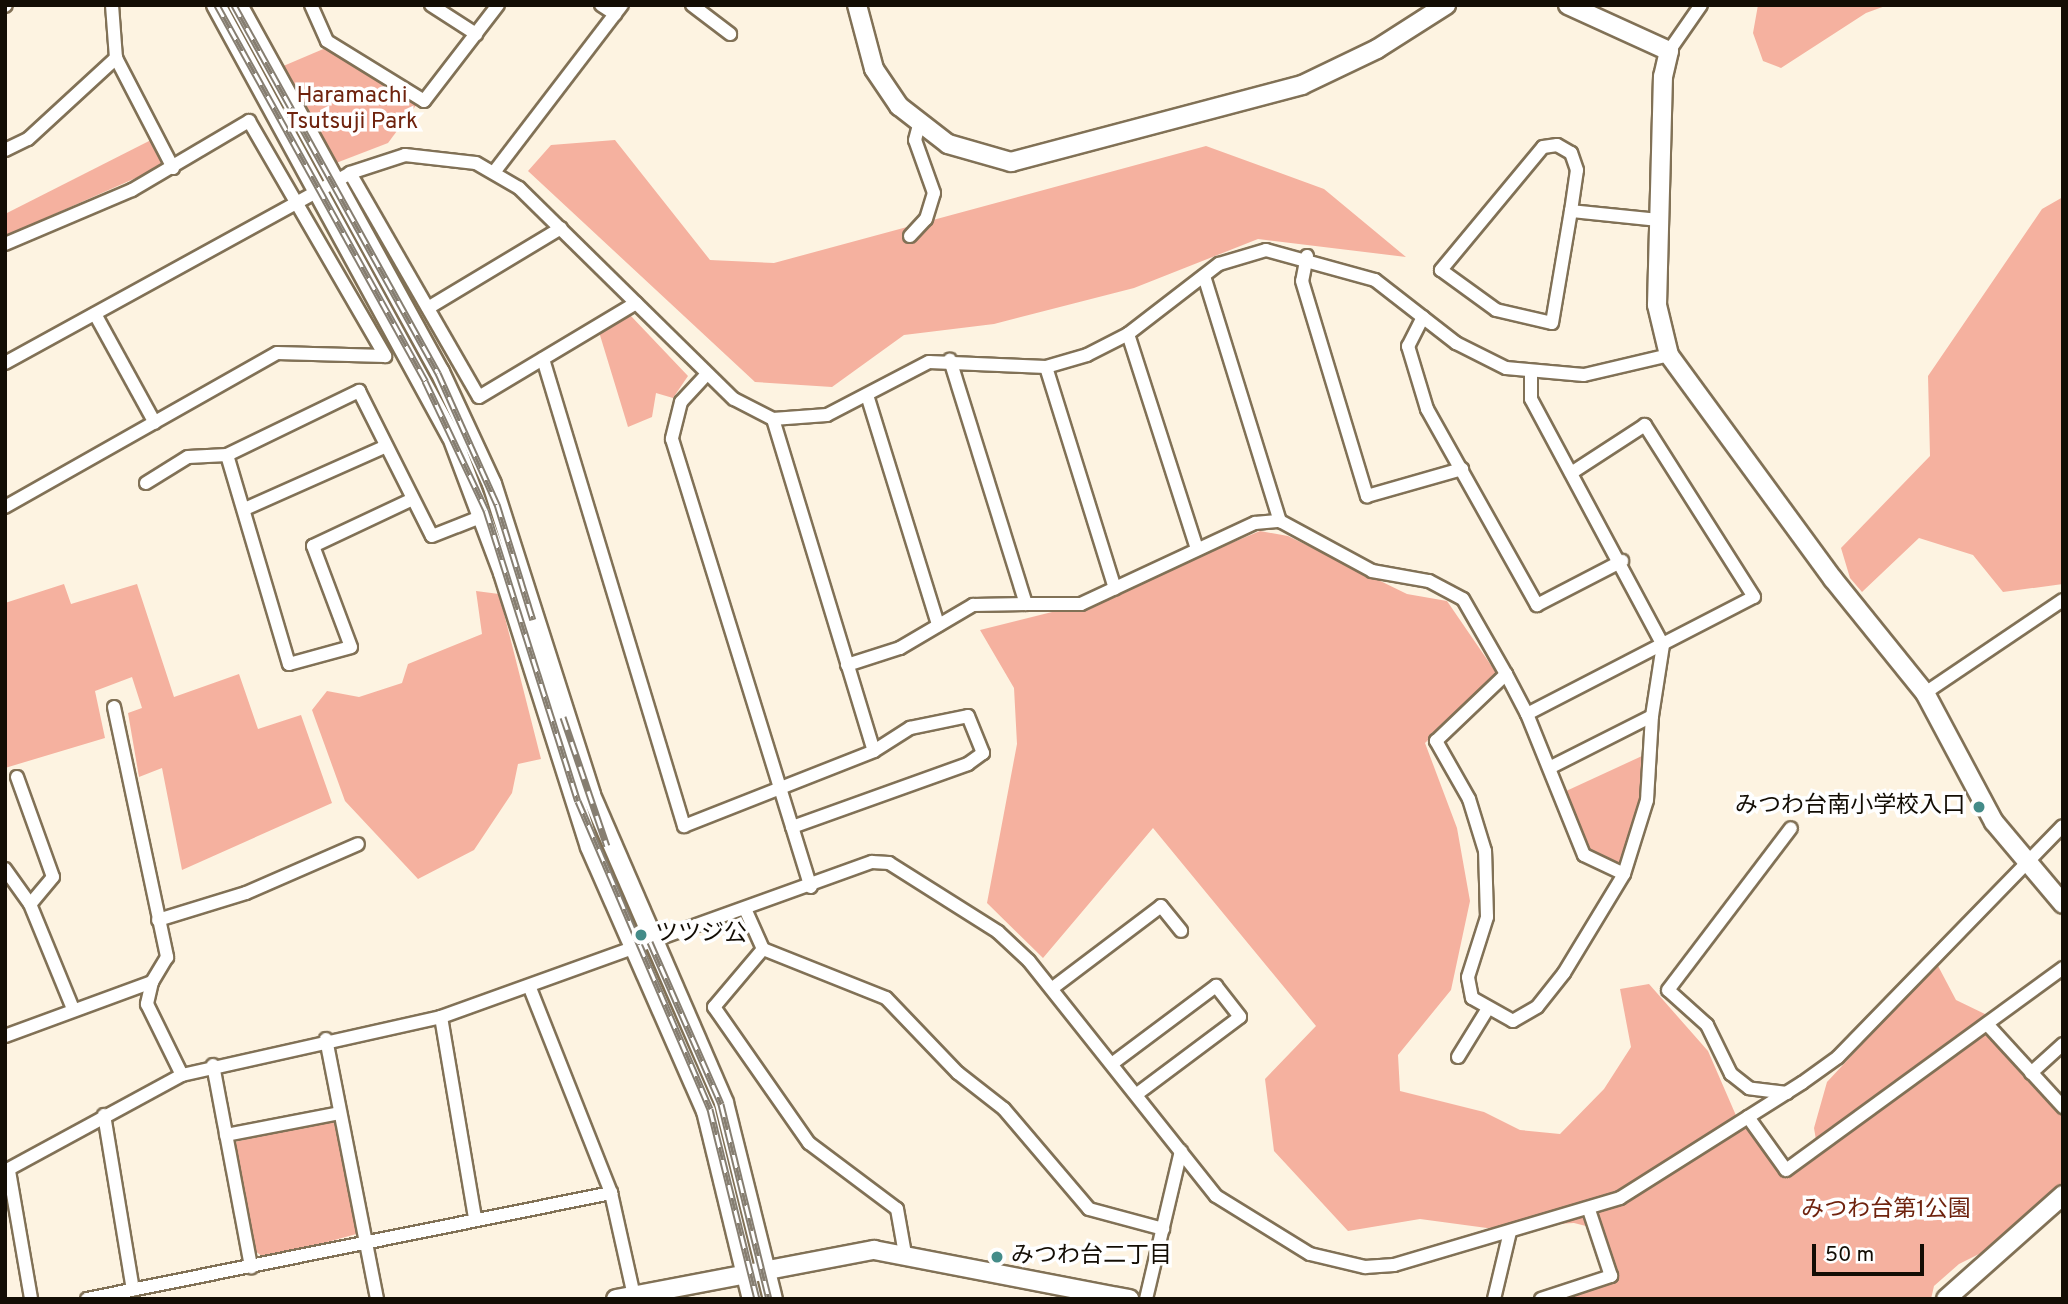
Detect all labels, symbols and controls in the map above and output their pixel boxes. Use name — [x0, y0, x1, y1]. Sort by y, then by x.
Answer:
park label: Haramachi Tsutsuji Park — [286, 83, 418, 137]
place label: みつわ台南小学校入口 — [1735, 793, 1965, 821]
marker: みつわ台南小学校入口 — [1971, 799, 1987, 815]
place label: ツツジ公 — [655, 921, 747, 949]
marker: ツツジ公 — [633, 927, 649, 943]
park label: みつわ台第1公園 — [1801, 1197, 1971, 1225]
scale bar — [1816, 1230, 1928, 1274]
text: 50 m — [1825, 1242, 1874, 1269]
place label: みつわ台二丁目 — [1011, 1243, 1172, 1271]
marker: みつわ台二丁目 — [989, 1249, 1005, 1265]

